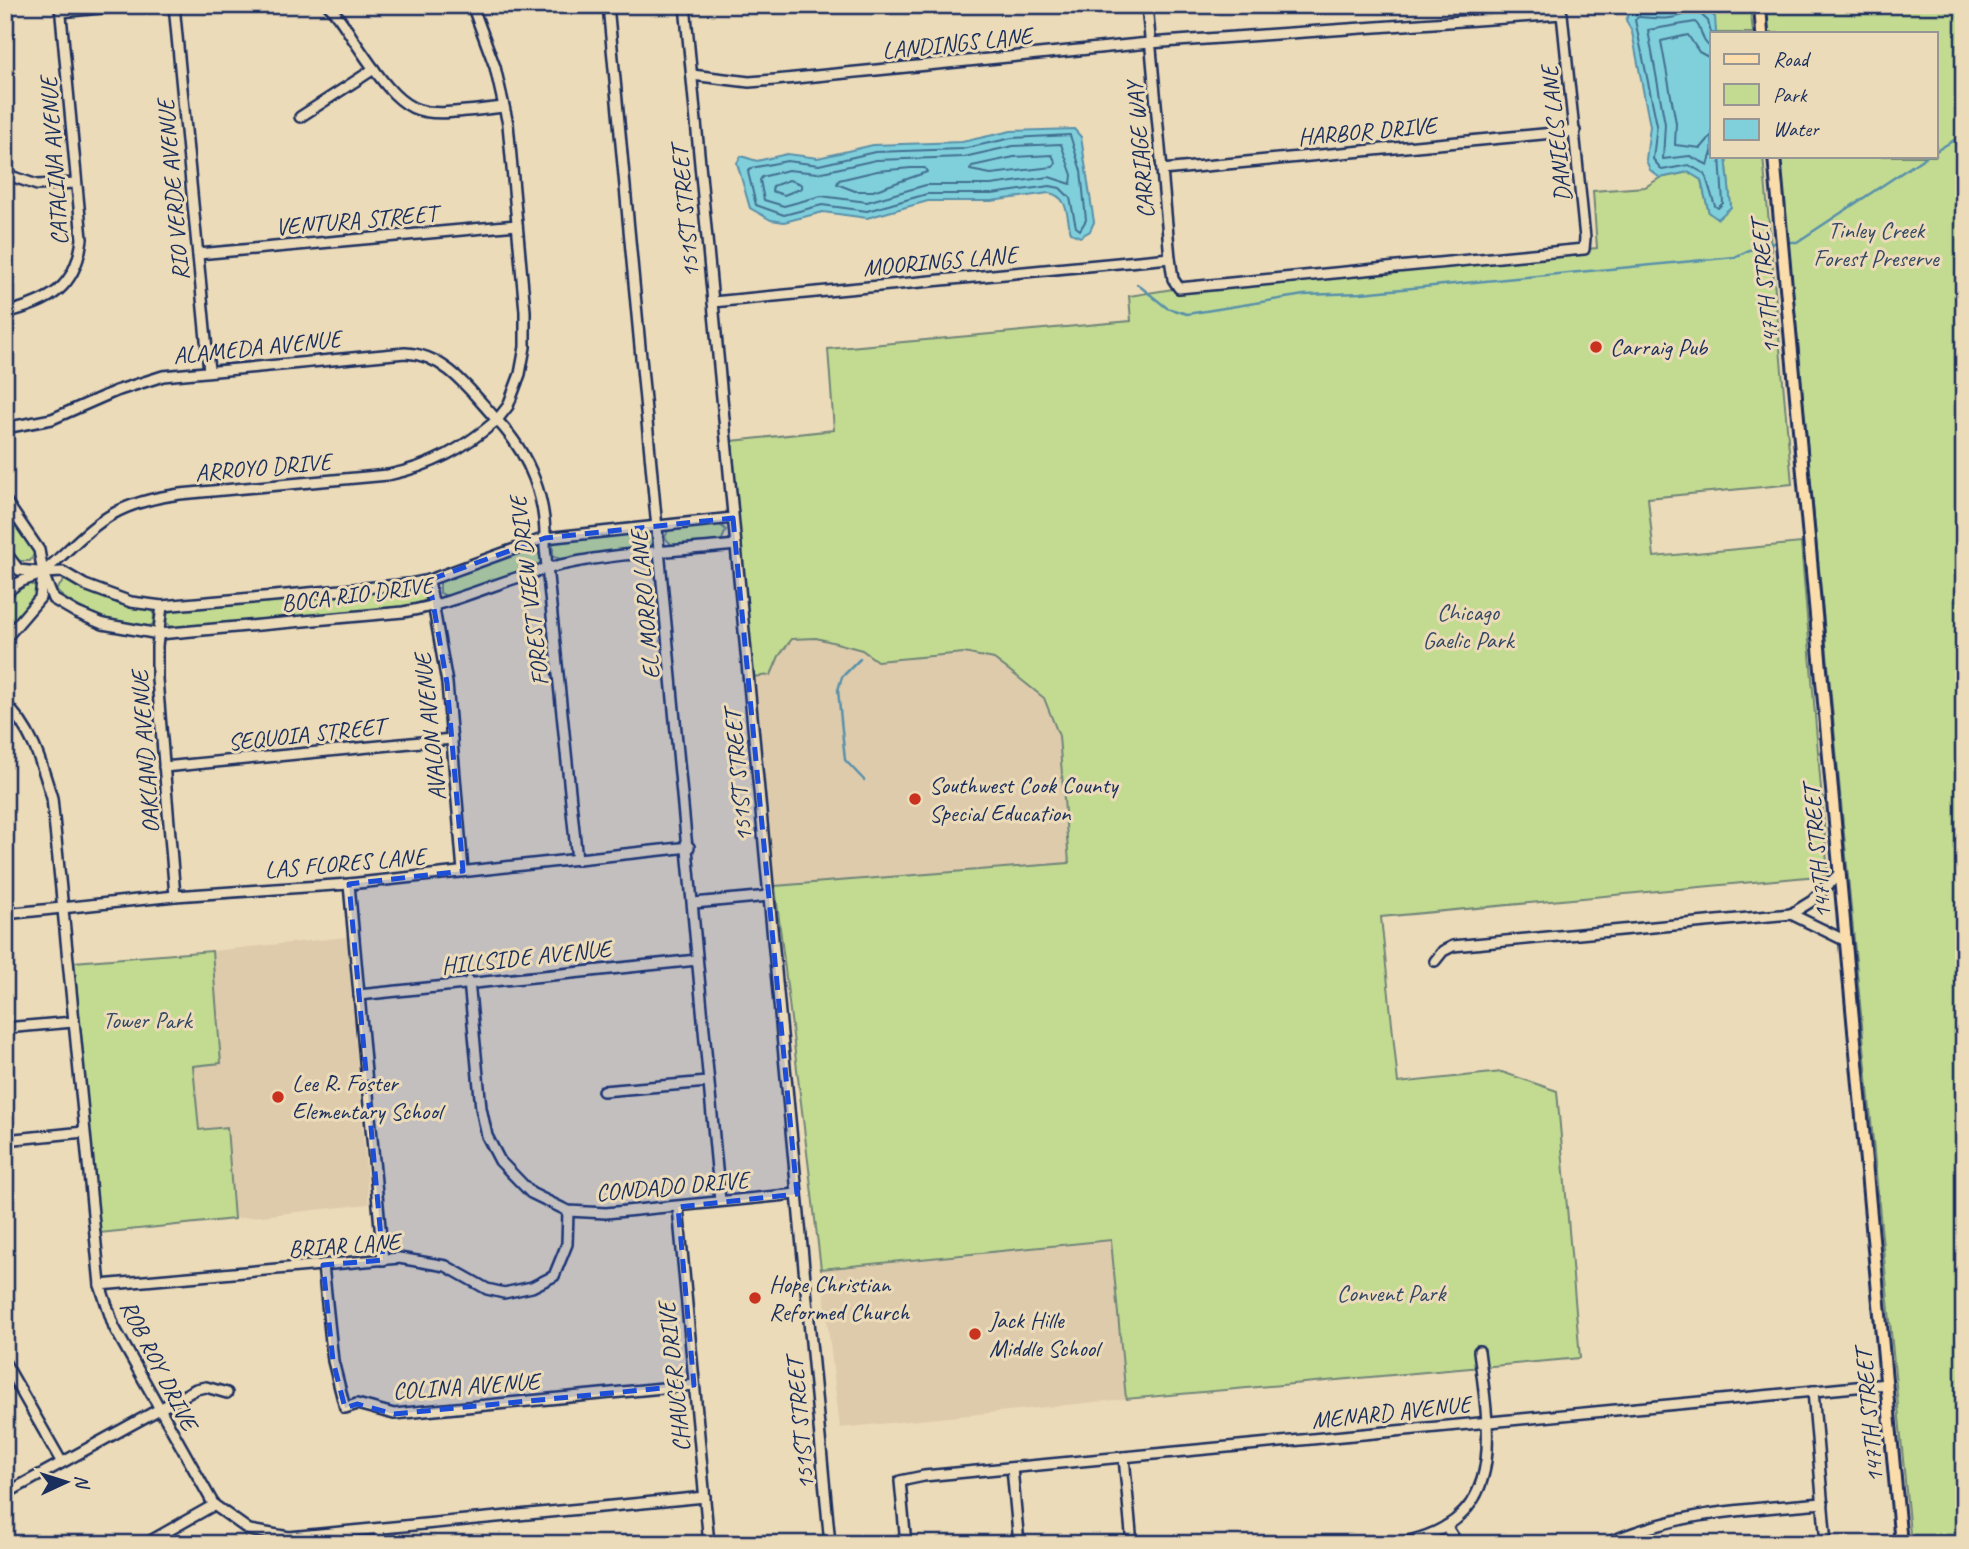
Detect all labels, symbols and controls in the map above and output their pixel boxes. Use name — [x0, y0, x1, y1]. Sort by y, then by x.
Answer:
street label: LANDINGS LANE — [881, 20, 1037, 66]
legend — [1710, 32, 1938, 158]
text: Road — [1773, 46, 1812, 72]
street label: DANIELS LANE — [1534, 62, 1578, 203]
street label: CATALINA AVENUE — [33, 73, 75, 246]
street label: CARRIAGE WAY — [1119, 77, 1161, 220]
text: Park — [1773, 82, 1808, 108]
street label: RIO VERDE AVENUE — [150, 96, 196, 282]
street label: HARBOR DRIVE — [1296, 110, 1441, 152]
text: Water — [1773, 116, 1820, 142]
street label: 151ST STREET — [664, 139, 706, 279]
street label: VENTURA STREET — [274, 197, 444, 242]
street label: 147TH STREET — [1744, 213, 1786, 355]
park label: Tinley Creek Forest Preserve — [1813, 215, 1941, 273]
street label: MOORINGS LANE — [862, 239, 1021, 283]
street label: ALAMEDA AVENUE — [172, 323, 345, 371]
place label: Carraig Pub — [1610, 332, 1709, 362]
marker: Carraig Pub — [1588, 339, 1604, 355]
street label: ARROYO DRIVE — [194, 446, 335, 488]
street label: FOREST VIEW DRIVE — [502, 492, 556, 688]
street label: EL MORRO LANE — [623, 527, 666, 680]
street label: BOCA RIO DRIVE — [280, 569, 437, 618]
park label: Chicago Gaelic Park — [1423, 597, 1516, 655]
street label: AVALON AVENUE — [407, 649, 453, 802]
street label: OAKLAND AVENUE — [124, 666, 166, 834]
street label: 151ST STREET — [717, 703, 759, 843]
street label: SEQUOIA STREET — [226, 710, 392, 757]
place label: Southwest Cook County Special Education — [929, 770, 1119, 828]
street label: 147TH STREET — [1796, 778, 1838, 920]
marker: Southwest Cook County Special Education — [907, 791, 923, 807]
street label: LAS FLORES LANE — [263, 841, 430, 885]
street label: HILLSIDE AVENUE — [440, 933, 615, 981]
park label: Tower Park — [102, 1005, 194, 1035]
place label: Lee R. Foster Elementary School — [292, 1068, 446, 1126]
marker: Lee R. Foster Elementary School — [270, 1089, 286, 1105]
street label: CONDADO DRIVE — [594, 1164, 752, 1208]
street label: BRIAR LANE — [287, 1226, 404, 1264]
place label: Hope Christian Reformed Church — [769, 1269, 910, 1327]
park label: Convent Park — [1337, 1278, 1447, 1308]
marker: Hope Christian Reformed Church — [747, 1290, 763, 1306]
street label: ROB ROY DRIVE — [113, 1295, 206, 1438]
street label: CHAUCER DRIVE — [651, 1298, 697, 1453]
place label: Jack Hille Middle School — [988, 1305, 1103, 1363]
marker: Jack Hille Middle School — [967, 1326, 983, 1342]
street label: 147TH STREET — [1848, 1342, 1890, 1484]
street label: 151ST STREET — [779, 1351, 821, 1491]
street label: COLINA AVENUE — [392, 1366, 544, 1406]
street label: MENARD AVENUE — [1310, 1388, 1475, 1435]
north arrow — [32, 1448, 102, 1518]
text: N — [70, 1474, 95, 1491]

